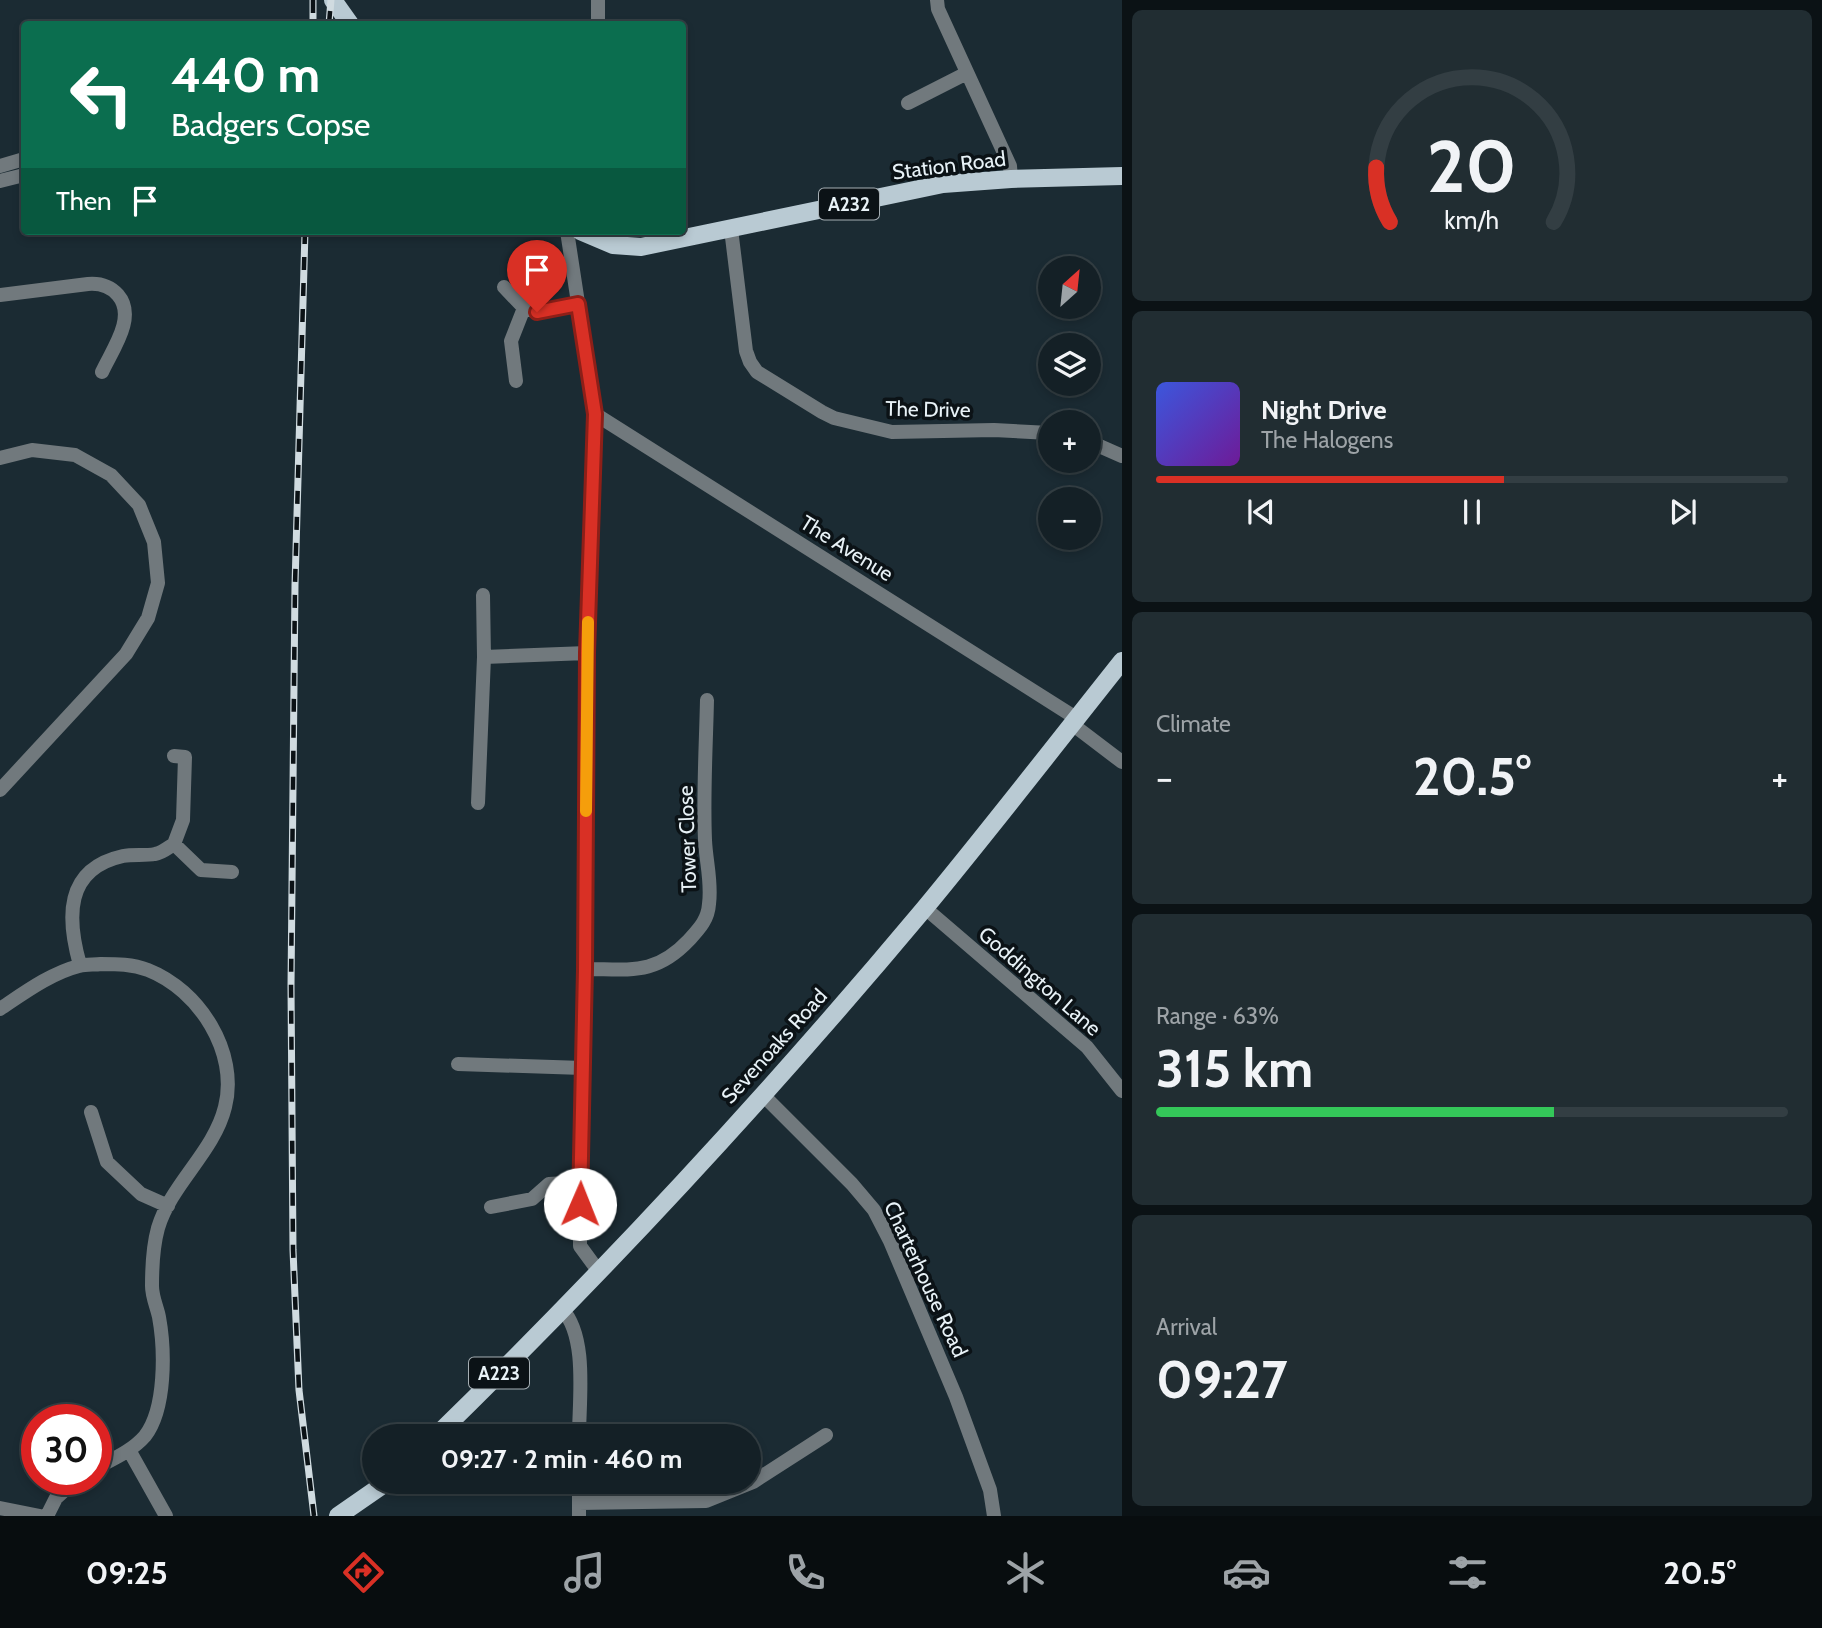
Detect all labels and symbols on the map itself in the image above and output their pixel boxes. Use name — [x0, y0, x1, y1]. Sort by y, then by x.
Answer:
street label: Station Road — [891, 146, 1007, 184]
road number: A232 — [819, 188, 879, 220]
pin — [507, 240, 567, 312]
north arrow — [1038, 256, 1101, 318]
street label: The Drive — [885, 396, 971, 422]
street label: The Avenue — [796, 510, 898, 586]
street label: Tower Close — [673, 785, 701, 893]
street label: Goddington Lane — [974, 921, 1106, 1041]
street label: Sevenoaks Road — [716, 984, 832, 1108]
position arrow — [543, 1167, 617, 1241]
street label: Charterhouse Road — [879, 1197, 973, 1361]
road number: A223 — [469, 1358, 529, 1388]
speed limit sign: 30 — [21, 1404, 112, 1495]

